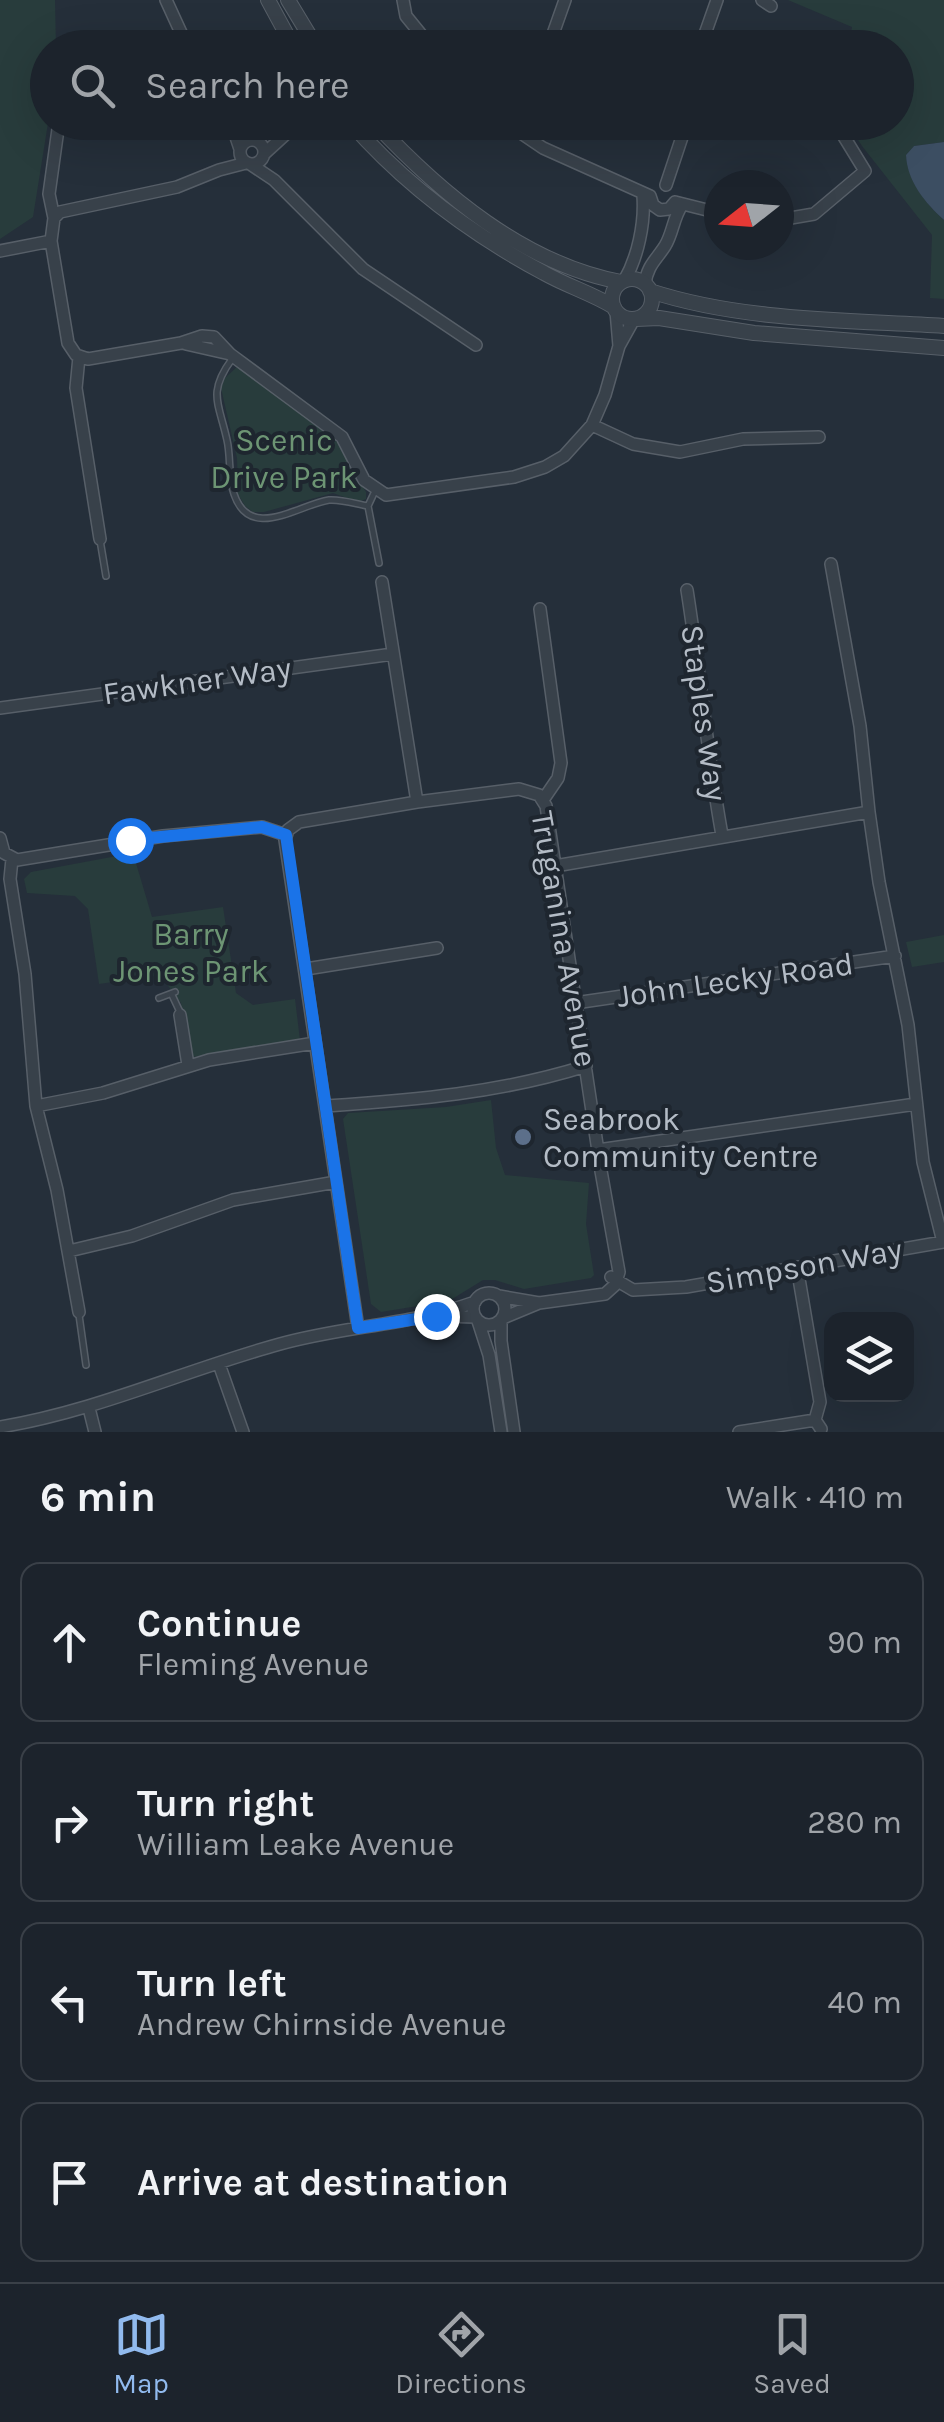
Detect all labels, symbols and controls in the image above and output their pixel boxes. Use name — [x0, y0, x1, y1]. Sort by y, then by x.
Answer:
search box — [30, 30, 914, 140]
icon: search — [65, 58, 120, 113]
text: Search here — [145, 63, 349, 108]
north arrow — [704, 170, 794, 260]
park label: Scenic Drive Park — [210, 422, 358, 496]
street label: Staples Way — [673, 622, 735, 804]
street label: Fawkner Way — [100, 649, 294, 713]
street label: Truganina Avenue — [523, 808, 605, 1070]
route start — [108, 818, 154, 864]
park label: Barry Jones Park — [113, 916, 269, 990]
street label: John Lecky Road — [614, 945, 856, 1015]
place label: Seabrook Community Centre — [543, 1101, 818, 1175]
marker: Seabrook Community Centre — [512, 1126, 534, 1148]
street label: Simpson Way — [703, 1231, 905, 1301]
route end — [414, 1294, 460, 1340]
map controls — [824, 1312, 914, 1402]
button: layers — [824, 1312, 914, 1402]
text: 6 min — [40, 1472, 156, 1522]
text: Walk · 410 m — [726, 1479, 904, 1516]
text: Continue — [137, 1601, 301, 1646]
icon: ahead — [42, 1615, 97, 1670]
text: 90 m — [827, 1624, 902, 1661]
text: Fleming Avenue — [137, 1646, 369, 1683]
text: Turn right — [137, 1781, 314, 1826]
icon: right — [42, 1795, 97, 1850]
text: 280 m — [807, 1804, 902, 1841]
text: William Leake Avenue — [137, 1826, 454, 1863]
text: Turn left — [137, 1961, 287, 2006]
icon: left — [42, 1975, 97, 2030]
text: 40 m — [828, 1984, 902, 2021]
text: Andrew Chirnside Avenue — [137, 2006, 506, 2043]
icon: arrive — [42, 2155, 97, 2210]
text: Arrive at destination — [137, 2160, 509, 2205]
tab: Map — [113, 2307, 169, 2400]
tab: Directions — [395, 2307, 527, 2400]
tab: Saved — [753, 2307, 831, 2400]

